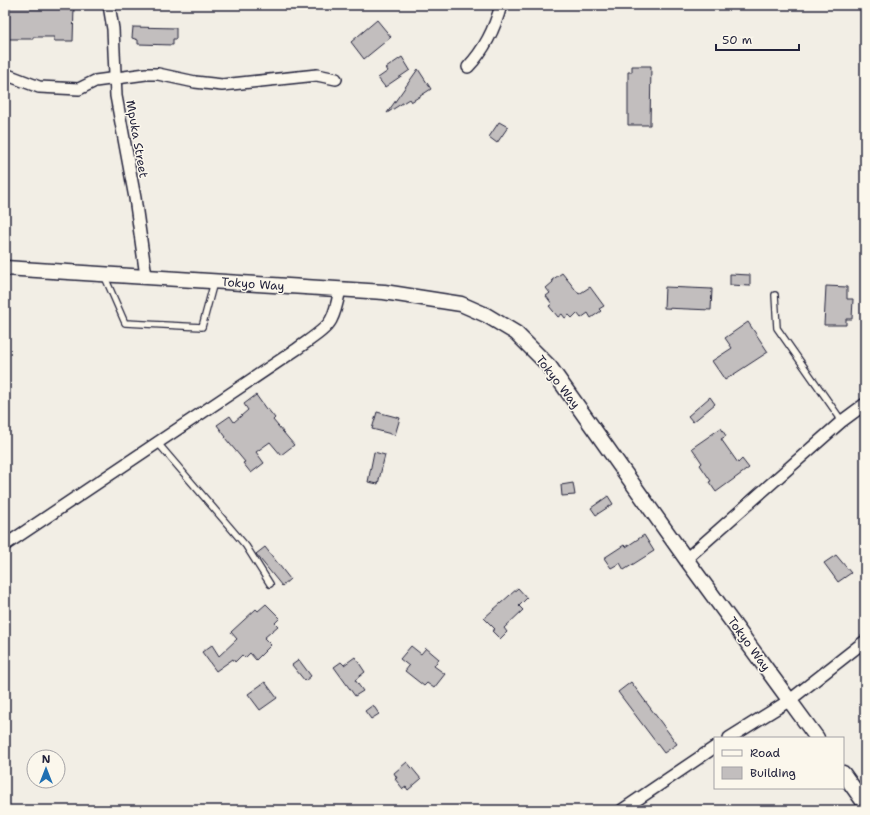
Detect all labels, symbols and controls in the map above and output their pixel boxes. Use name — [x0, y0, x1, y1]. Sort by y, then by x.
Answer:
scale bar — [716, 26, 799, 52]
text: 50 m — [722, 32, 752, 48]
street label: Mpuka Street — [122, 99, 152, 179]
street label: Tokyo Way — [221, 274, 285, 294]
street label: Tokyo Way — [532, 352, 584, 412]
street label: Tokyo Way — [724, 614, 774, 674]
legend — [714, 737, 844, 789]
text: Road — [750, 745, 781, 761]
north arrow — [26, 749, 66, 789]
text: N — [42, 752, 51, 767]
text: Building — [750, 765, 796, 781]

